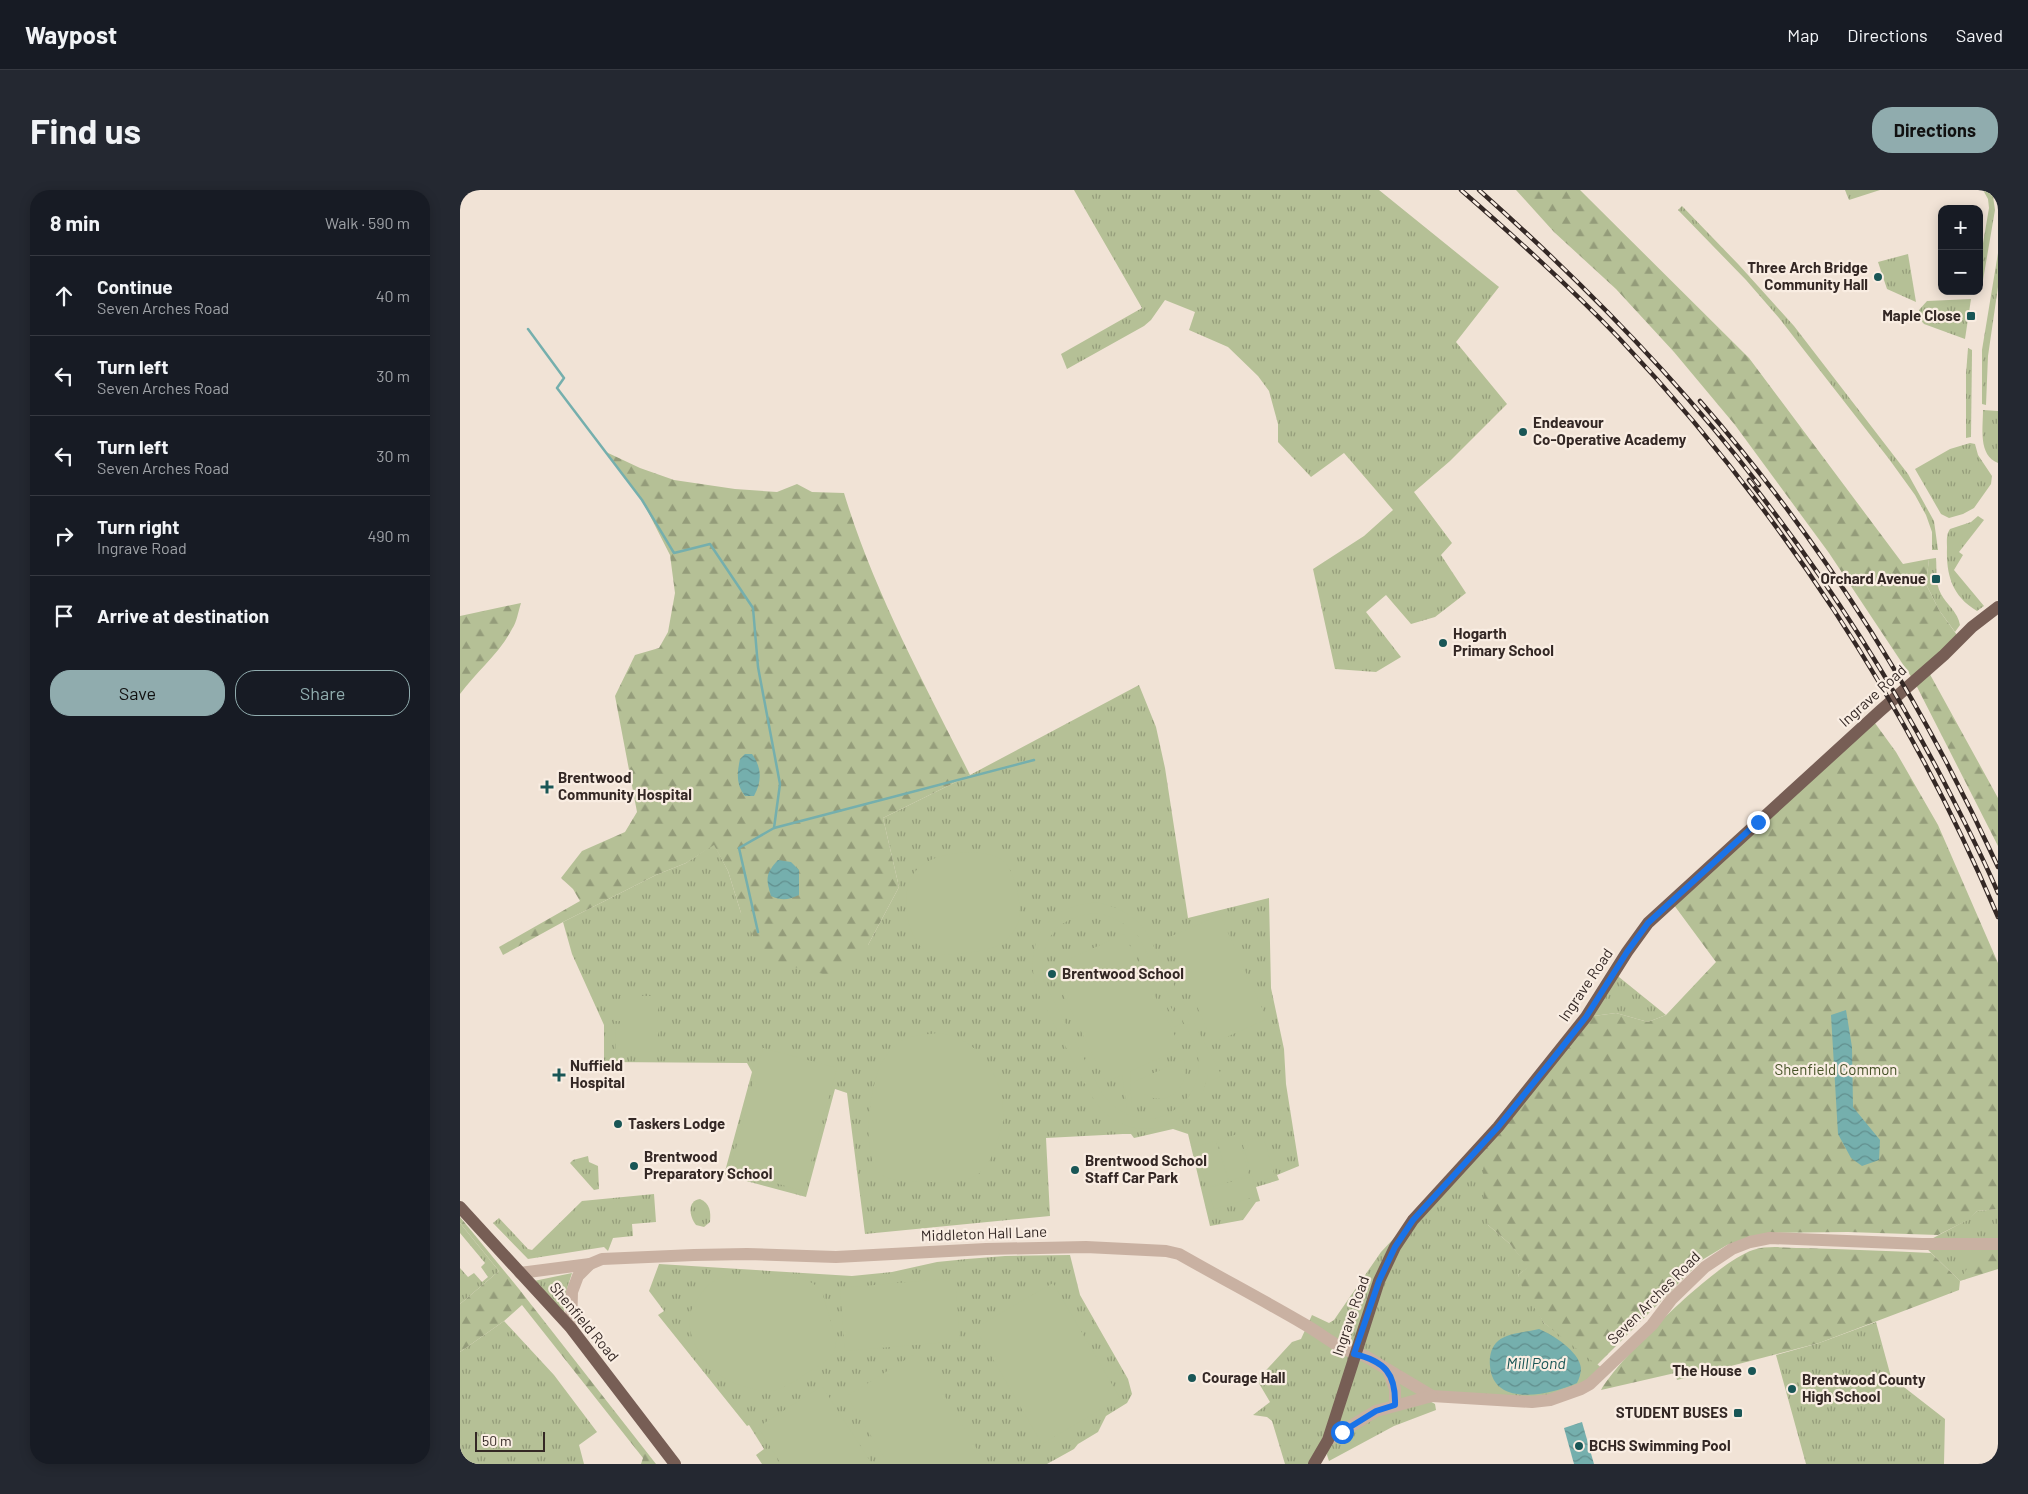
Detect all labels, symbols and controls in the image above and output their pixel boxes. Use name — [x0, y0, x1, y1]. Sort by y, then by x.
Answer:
text: Waypost — [25, 20, 117, 49]
text: Map — [1787, 24, 1819, 46]
text: Directions — [1847, 24, 1928, 46]
text: Saved — [1956, 24, 2003, 46]
button: Directions — [1872, 107, 1998, 153]
text: Find us — [30, 109, 141, 151]
map controls — [1938, 205, 1983, 295]
button: + — [1938, 205, 1983, 250]
text: 8 min — [50, 210, 100, 235]
text: Walk · 590 m — [325, 213, 410, 232]
button: − — [1938, 250, 1983, 295]
place label: Three Arch Bridge Community Hall — [1747, 258, 1868, 293]
marker: Three Arch Bridge Community Hall — [1872, 271, 1884, 283]
text: Continue — [97, 275, 173, 298]
icon: ahead — [50, 282, 78, 310]
text: 40 m — [376, 286, 410, 305]
text: Seven Arches Road — [97, 298, 229, 317]
place label: Maple Close — [1882, 306, 1961, 324]
marker: Maple Close — [1965, 310, 1977, 322]
text: Turn left — [97, 355, 168, 378]
icon: left — [50, 362, 78, 390]
text: 30 m — [376, 366, 410, 385]
text: Seven Arches Road — [97, 378, 229, 397]
place label: Endeavour Co-Operative Academy — [1533, 413, 1687, 448]
marker: Endeavour Co-Operative Academy — [1517, 426, 1529, 438]
text: Turn left — [97, 435, 168, 458]
icon: left — [50, 442, 78, 470]
text: 30 m — [376, 446, 410, 465]
text: Seven Arches Road — [97, 458, 229, 477]
text: Turn right — [97, 515, 179, 538]
icon: right — [50, 522, 78, 550]
text: 490 m — [367, 526, 410, 545]
text: Ingrave Road — [97, 538, 187, 557]
place label: Orchard Avenue — [1821, 569, 1926, 587]
marker: Orchard Avenue — [1930, 573, 1942, 585]
icon: arrive — [50, 602, 78, 630]
text: Arrive at destination — [97, 604, 269, 627]
place label: Hogarth Primary School — [1453, 624, 1554, 659]
marker: Hogarth Primary School — [1437, 637, 1449, 649]
street label: Ingrave Road — [1835, 660, 1910, 730]
button: Save — [50, 670, 225, 716]
button: Share — [235, 670, 410, 716]
place label: Brentwood Community Hospital — [558, 768, 692, 803]
marker: Brentwood Community Hospital — [540, 780, 554, 794]
route end — [1747, 811, 1770, 834]
street label: Ingrave Road — [1554, 945, 1616, 1024]
place label: Brentwood School — [1062, 964, 1184, 982]
marker: Brentwood School — [1046, 968, 1058, 980]
place label: Nuffield Hospital — [570, 1056, 625, 1091]
park label: Shenfield Common — [1775, 1060, 1897, 1078]
marker: Nuffield Hospital — [552, 1068, 566, 1082]
place label: Taskers Lodge — [628, 1114, 725, 1132]
marker: Taskers Lodge — [612, 1118, 624, 1130]
place label: Brentwood Preparatory School — [644, 1147, 772, 1182]
place label: Brentwood School Staff Car Park — [1085, 1151, 1207, 1186]
marker: Brentwood Preparatory School — [628, 1160, 640, 1172]
marker: Brentwood School Staff Car Park — [1069, 1164, 1081, 1176]
street label: Middleton Hall Lane — [921, 1222, 1047, 1244]
street label: Seven Arches Road — [1603, 1247, 1704, 1348]
street label: Ingrave Road — [1328, 1273, 1372, 1358]
street label: Shenfield Road — [546, 1278, 623, 1365]
water label: Mill Pond — [1506, 1353, 1566, 1372]
place label: The House — [1672, 1361, 1742, 1379]
marker: The House — [1746, 1365, 1758, 1377]
place label: Courage Hall — [1202, 1368, 1285, 1386]
place label: Brentwood County High School — [1802, 1370, 1926, 1405]
marker: Courage Hall — [1186, 1372, 1198, 1384]
marker: Brentwood County High School — [1786, 1383, 1798, 1395]
place label: STUDENT BUSES — [1616, 1403, 1728, 1421]
marker: STUDENT BUSES — [1732, 1407, 1744, 1419]
route start — [1331, 1421, 1354, 1444]
scale bar — [475, 1429, 545, 1452]
text: 50 m — [482, 1432, 511, 1449]
place label: BCHS Swimming Pool — [1589, 1436, 1731, 1454]
marker: BCHS Swimming Pool — [1573, 1440, 1585, 1452]

